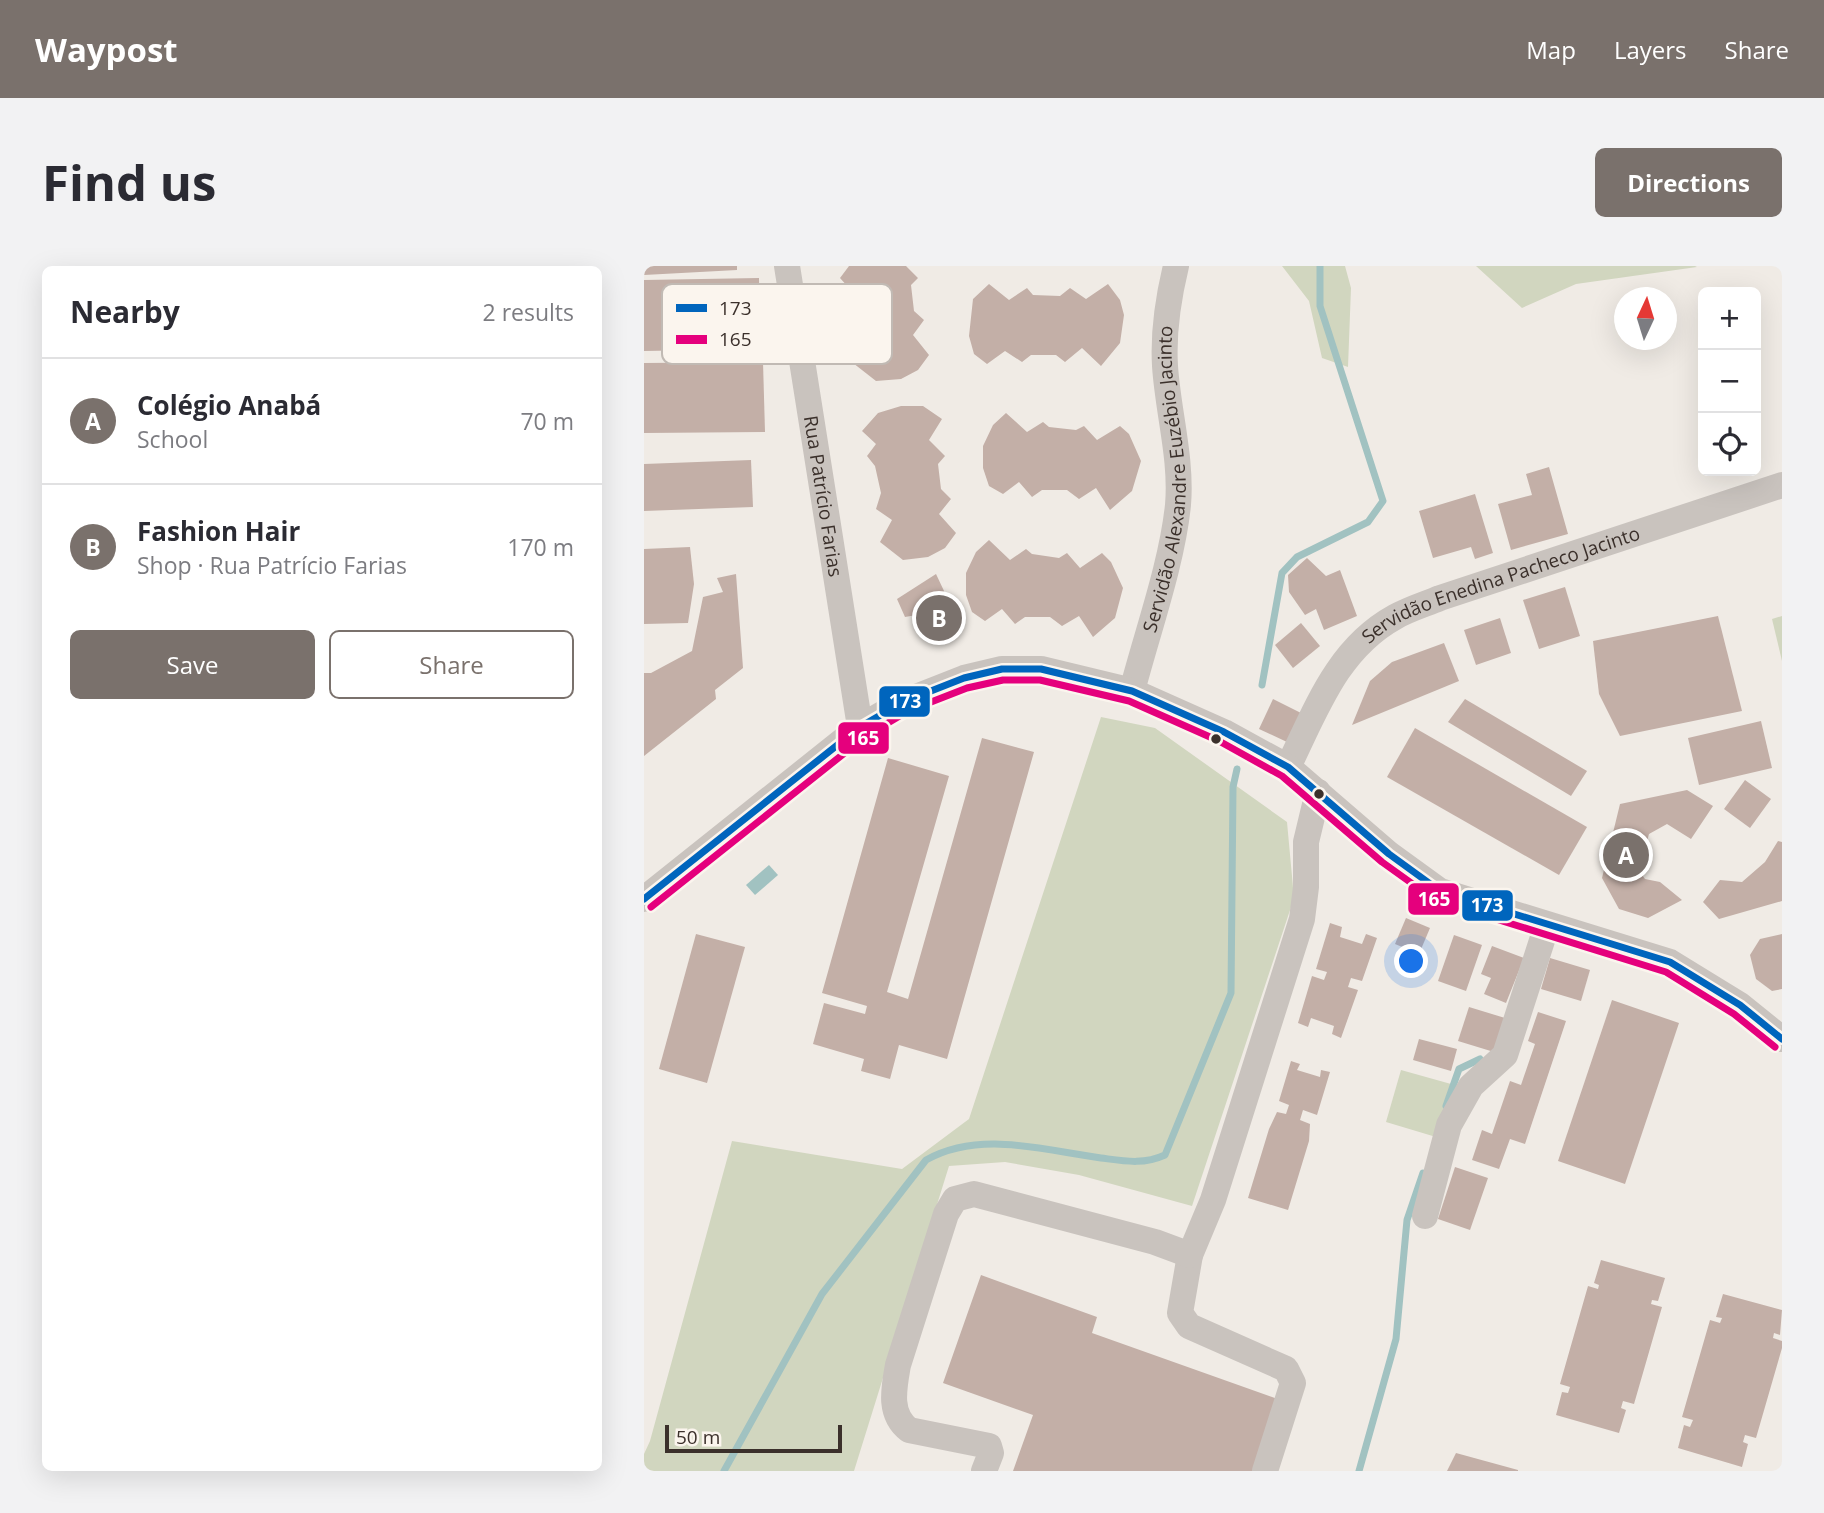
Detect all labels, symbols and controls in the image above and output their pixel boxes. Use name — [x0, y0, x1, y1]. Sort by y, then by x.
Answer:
text: Waypost — [35, 27, 178, 72]
text: Map — [1526, 33, 1576, 66]
text: Layers — [1614, 33, 1687, 66]
text: Share — [1725, 33, 1789, 66]
button: Directions — [1595, 148, 1782, 217]
text: Find us — [42, 149, 216, 215]
legend — [662, 284, 892, 364]
north arrow — [1614, 287, 1677, 350]
map controls — [1698, 287, 1761, 476]
button: + — [1698, 287, 1761, 350]
text: Nearby — [70, 291, 180, 332]
text: 173 — [719, 295, 752, 321]
text: 2 results — [483, 296, 574, 328]
street label: Servidão Alexandre Euzébio Jacinto — [1136, 325, 1192, 635]
text: 165 — [719, 326, 752, 352]
button: − — [1698, 350, 1761, 413]
text: Colégio Anabá — [137, 387, 321, 423]
text: A — [85, 405, 101, 437]
text: 70 m — [520, 405, 574, 437]
button: locate — [1698, 413, 1761, 476]
street label: Rua Patrício Farias — [798, 414, 849, 579]
text: School — [137, 423, 208, 455]
text: Fashion Hair — [137, 513, 300, 549]
street label: Servidão Enedina Pacheco Jacinto — [1356, 520, 1643, 649]
text: B — [85, 531, 101, 563]
text: 170 m — [507, 531, 574, 563]
text: Shop · Rua Patrício Farias — [137, 549, 407, 581]
pin: B — [916, 592, 962, 644]
button: Save — [70, 630, 315, 699]
button: Share — [329, 630, 574, 699]
line badge: 173 — [878, 685, 931, 718]
text: 173 — [889, 688, 921, 714]
line badge: 165 — [837, 721, 890, 755]
text: 165 — [847, 725, 879, 751]
unlabelled marker — [1209, 732, 1223, 746]
unlabelled marker — [1312, 787, 1326, 801]
pin: A — [1603, 829, 1649, 881]
line badge: 165 — [1407, 882, 1460, 916]
text: 165 — [1418, 886, 1450, 912]
line badge: 173 — [1461, 889, 1514, 922]
text: 173 — [1471, 892, 1503, 918]
your location — [1394, 944, 1428, 978]
scale bar — [665, 1422, 842, 1454]
text: 50 m — [676, 1424, 720, 1450]

